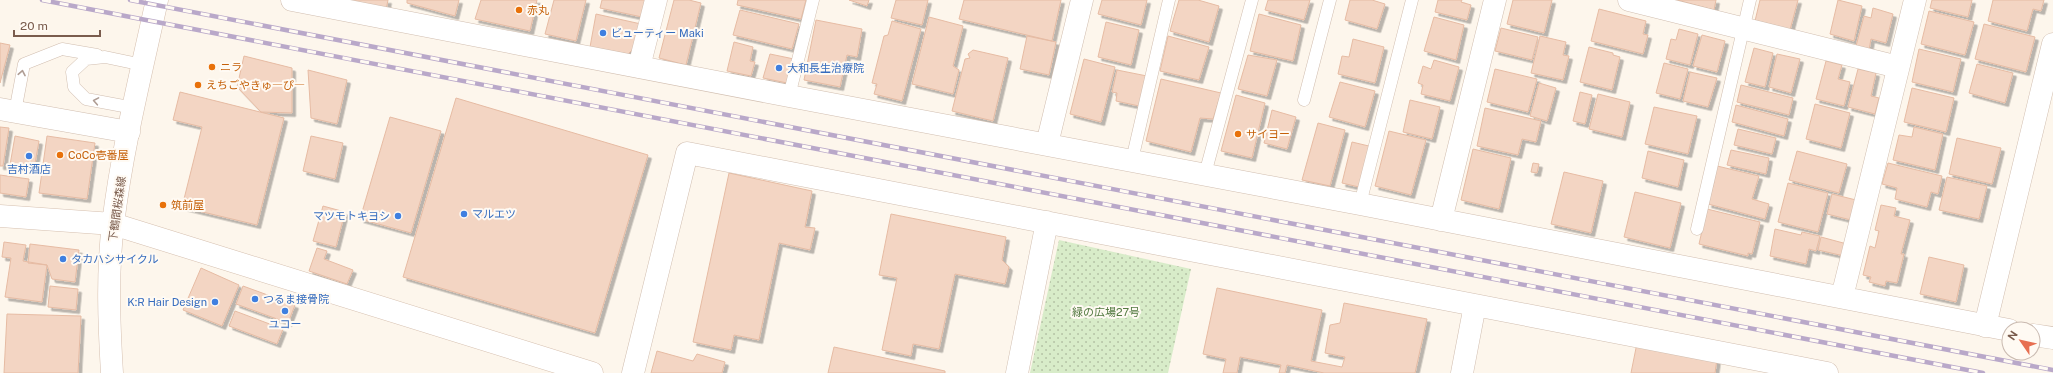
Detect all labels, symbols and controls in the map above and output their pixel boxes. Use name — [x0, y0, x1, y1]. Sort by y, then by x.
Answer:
place label: 赤丸 — [527, 4, 549, 16]
marker: 赤丸 — [514, 5, 524, 15]
scale bar — [14, 12, 100, 38]
text: 20 m — [20, 19, 48, 33]
place label: ビューティー Maki — [611, 27, 704, 39]
marker: ビューティー Maki — [598, 28, 608, 38]
place label: ニラ — [220, 61, 242, 73]
marker: ニラ — [207, 62, 217, 72]
place label: 大和長生治療院 — [787, 62, 864, 74]
marker: 大和長生治療院 — [774, 63, 784, 73]
one-way arrow — [18, 70, 26, 77]
place label: えちごやきゅ―ぴ― — [206, 79, 305, 91]
marker: えちごやきゅ―ぴ― — [193, 80, 203, 90]
one-way arrow — [93, 97, 99, 105]
place label: サイヨー — [1246, 128, 1290, 140]
marker: サイヨー — [1233, 129, 1243, 139]
place label: CoCo壱番屋 — [68, 149, 129, 161]
marker: CoCo壱番屋 — [55, 150, 65, 160]
marker: 吉村酒店 — [24, 151, 34, 161]
place label: 吉村酒店 — [7, 163, 51, 175]
street label: 下鶴間桜森線 — [106, 175, 128, 243]
place label: 筑前屋 — [171, 199, 204, 211]
marker: 筑前屋 — [158, 200, 168, 210]
place label: マルエツ — [472, 208, 516, 220]
marker: マルエツ — [459, 209, 469, 219]
place label: マツモトキヨシ — [313, 210, 390, 222]
marker: マツモトキヨシ — [393, 211, 403, 221]
place label: タカハシサイクル — [71, 253, 158, 265]
marker: タカハシサイクル — [58, 254, 68, 264]
place label: つるま接骨院 — [263, 293, 329, 305]
marker: つるま接骨院 — [250, 294, 260, 304]
place label: K:R Hair Design — [127, 296, 207, 308]
marker: K:R Hair Design — [210, 297, 220, 307]
marker: ユコー — [280, 306, 290, 316]
park label: 緑の広場27号 — [1072, 306, 1140, 318]
place label: ユコー — [269, 318, 302, 330]
north arrow — [2001, 321, 2041, 361]
text: N — [2005, 328, 2020, 342]

